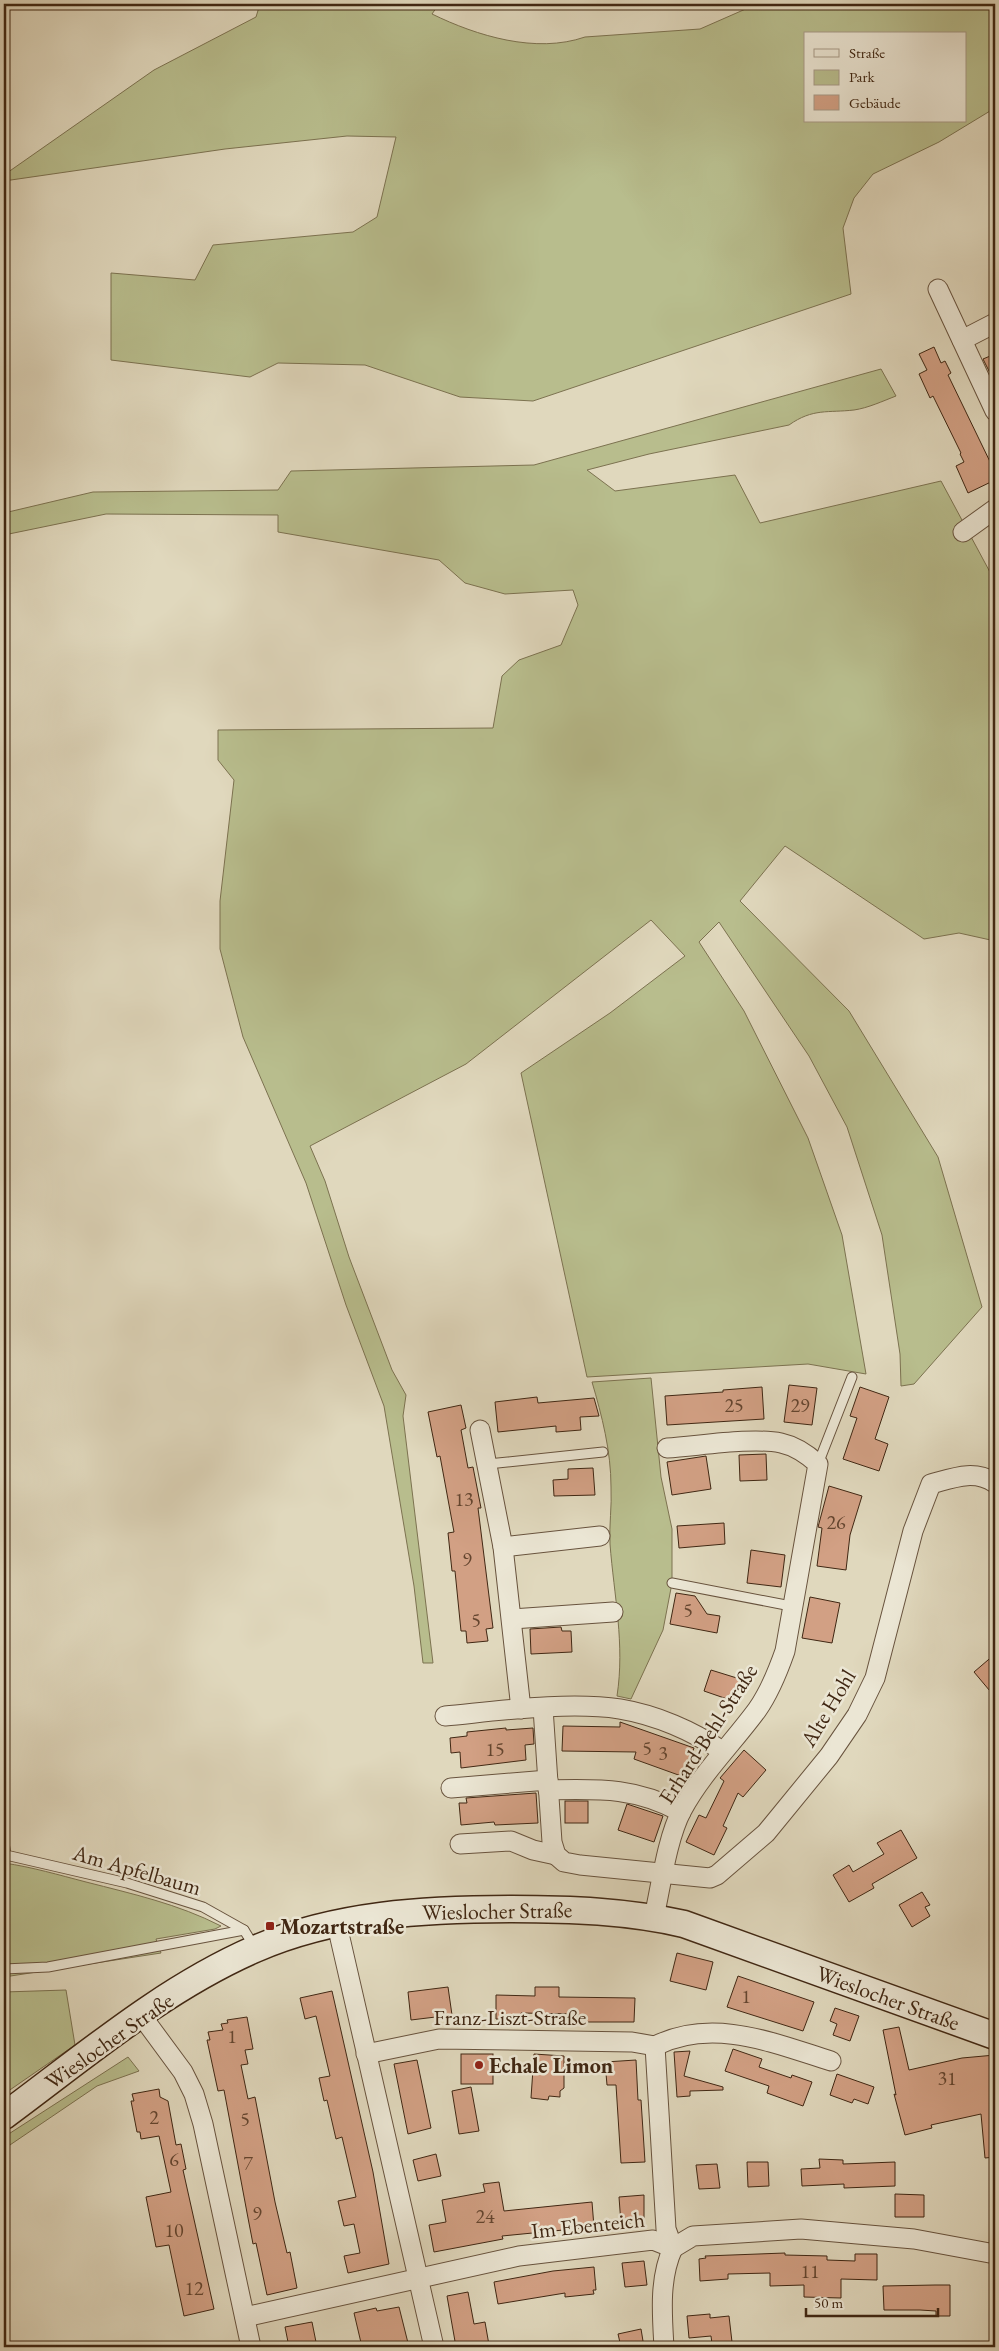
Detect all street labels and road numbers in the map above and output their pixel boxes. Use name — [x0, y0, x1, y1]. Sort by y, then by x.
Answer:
street label: Erhard-Behl-Straße — [652, 1658, 764, 1810]
street label: Alte Hohl — [793, 1664, 862, 1753]
street label: Am Apfelbaum — [69, 1838, 204, 1902]
street label: Wieslocher Straße — [422, 1895, 573, 1927]
street label: Wieslocher Straße — [812, 1959, 964, 2038]
street label: Wieslocher Straße — [39, 1986, 179, 2096]
street label: Franz-Liszt-Straße — [434, 2003, 587, 2032]
street label: Im Ebenteich — [530, 2205, 646, 2245]

